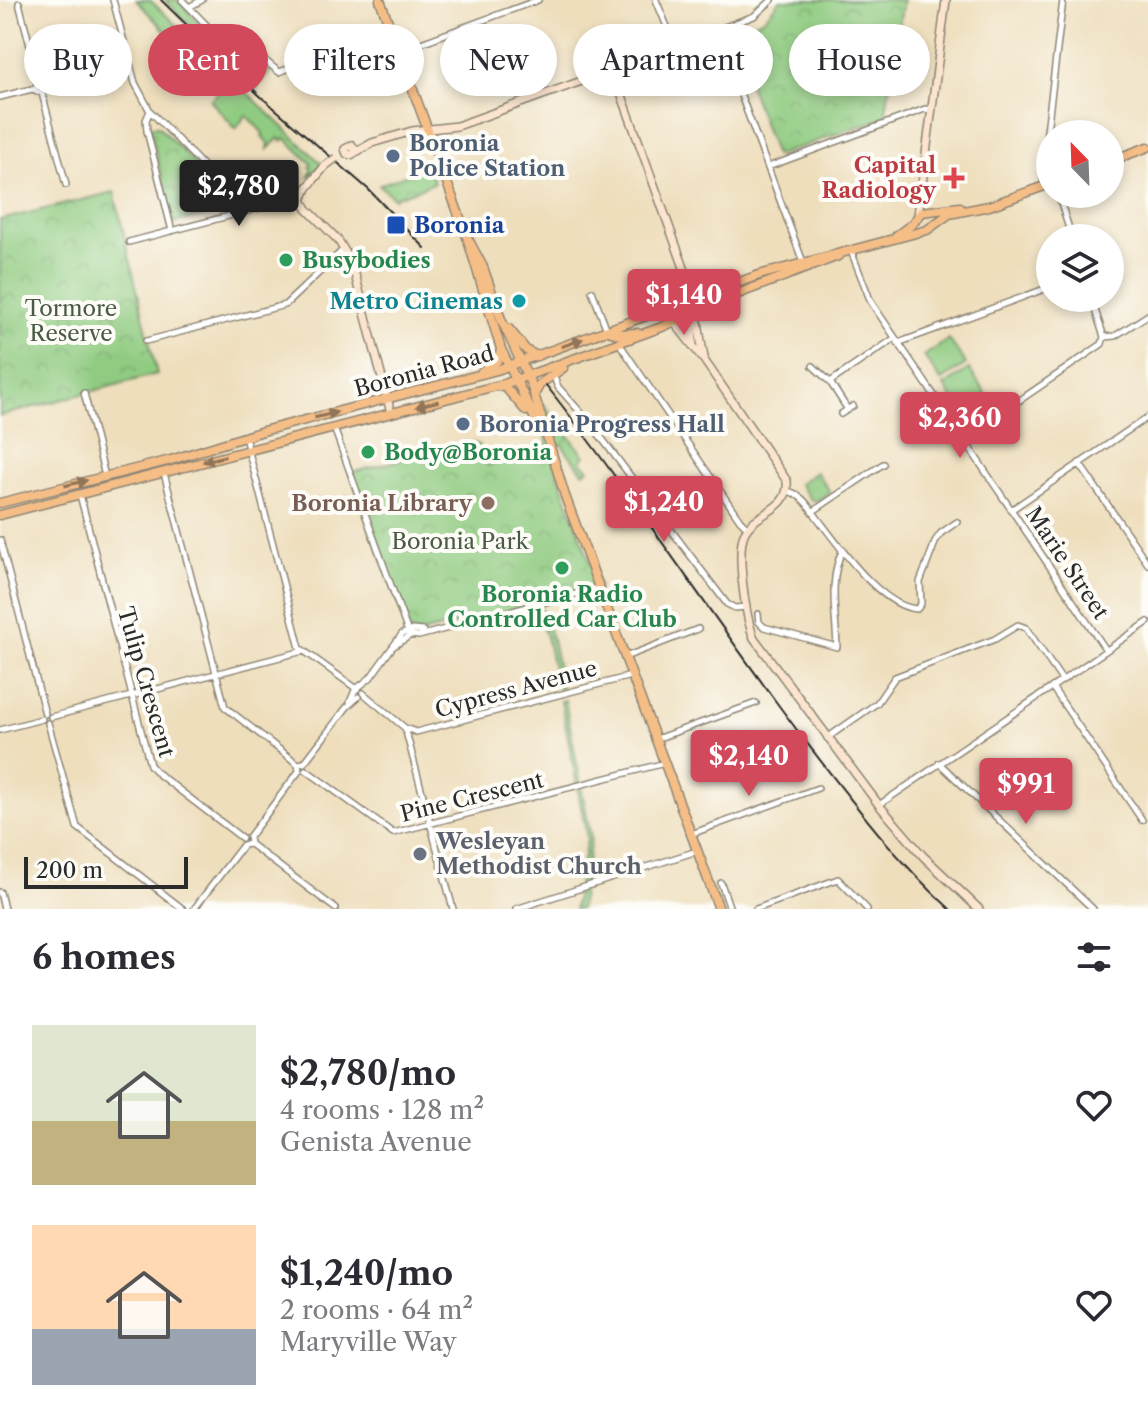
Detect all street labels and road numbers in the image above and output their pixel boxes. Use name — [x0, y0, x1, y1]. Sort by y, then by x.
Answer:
street label: Boronia Road — [351, 339, 497, 403]
street label: Marie Street — [1019, 502, 1115, 625]
street label: Tulip Crescent — [112, 604, 180, 761]
street label: Cypress Avenue — [432, 654, 600, 724]
street label: Pine Crescent — [398, 766, 547, 828]

